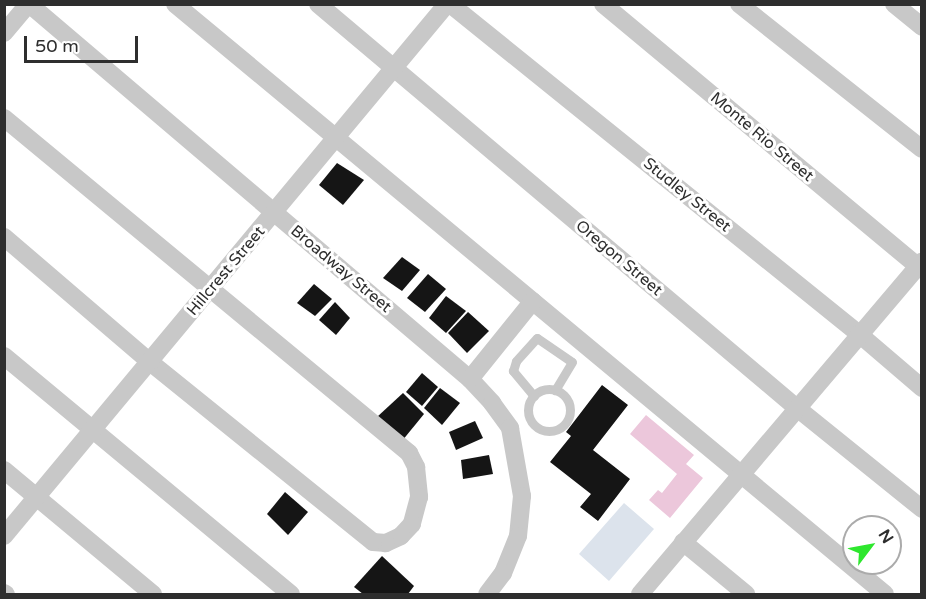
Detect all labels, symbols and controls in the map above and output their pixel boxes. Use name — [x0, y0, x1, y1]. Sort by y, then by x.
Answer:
scale bar — [27, 24, 141, 62]
text: 50 m — [35, 35, 79, 57]
street label: Monte Rio Street — [707, 88, 817, 186]
street label: Studley Street — [639, 154, 735, 236]
street label: Oregon Street — [572, 216, 666, 300]
street label: Broadway Street — [287, 221, 395, 317]
street label: Hillcrest Street — [183, 222, 269, 320]
north arrow — [842, 515, 902, 575]
text: N — [874, 526, 897, 547]

